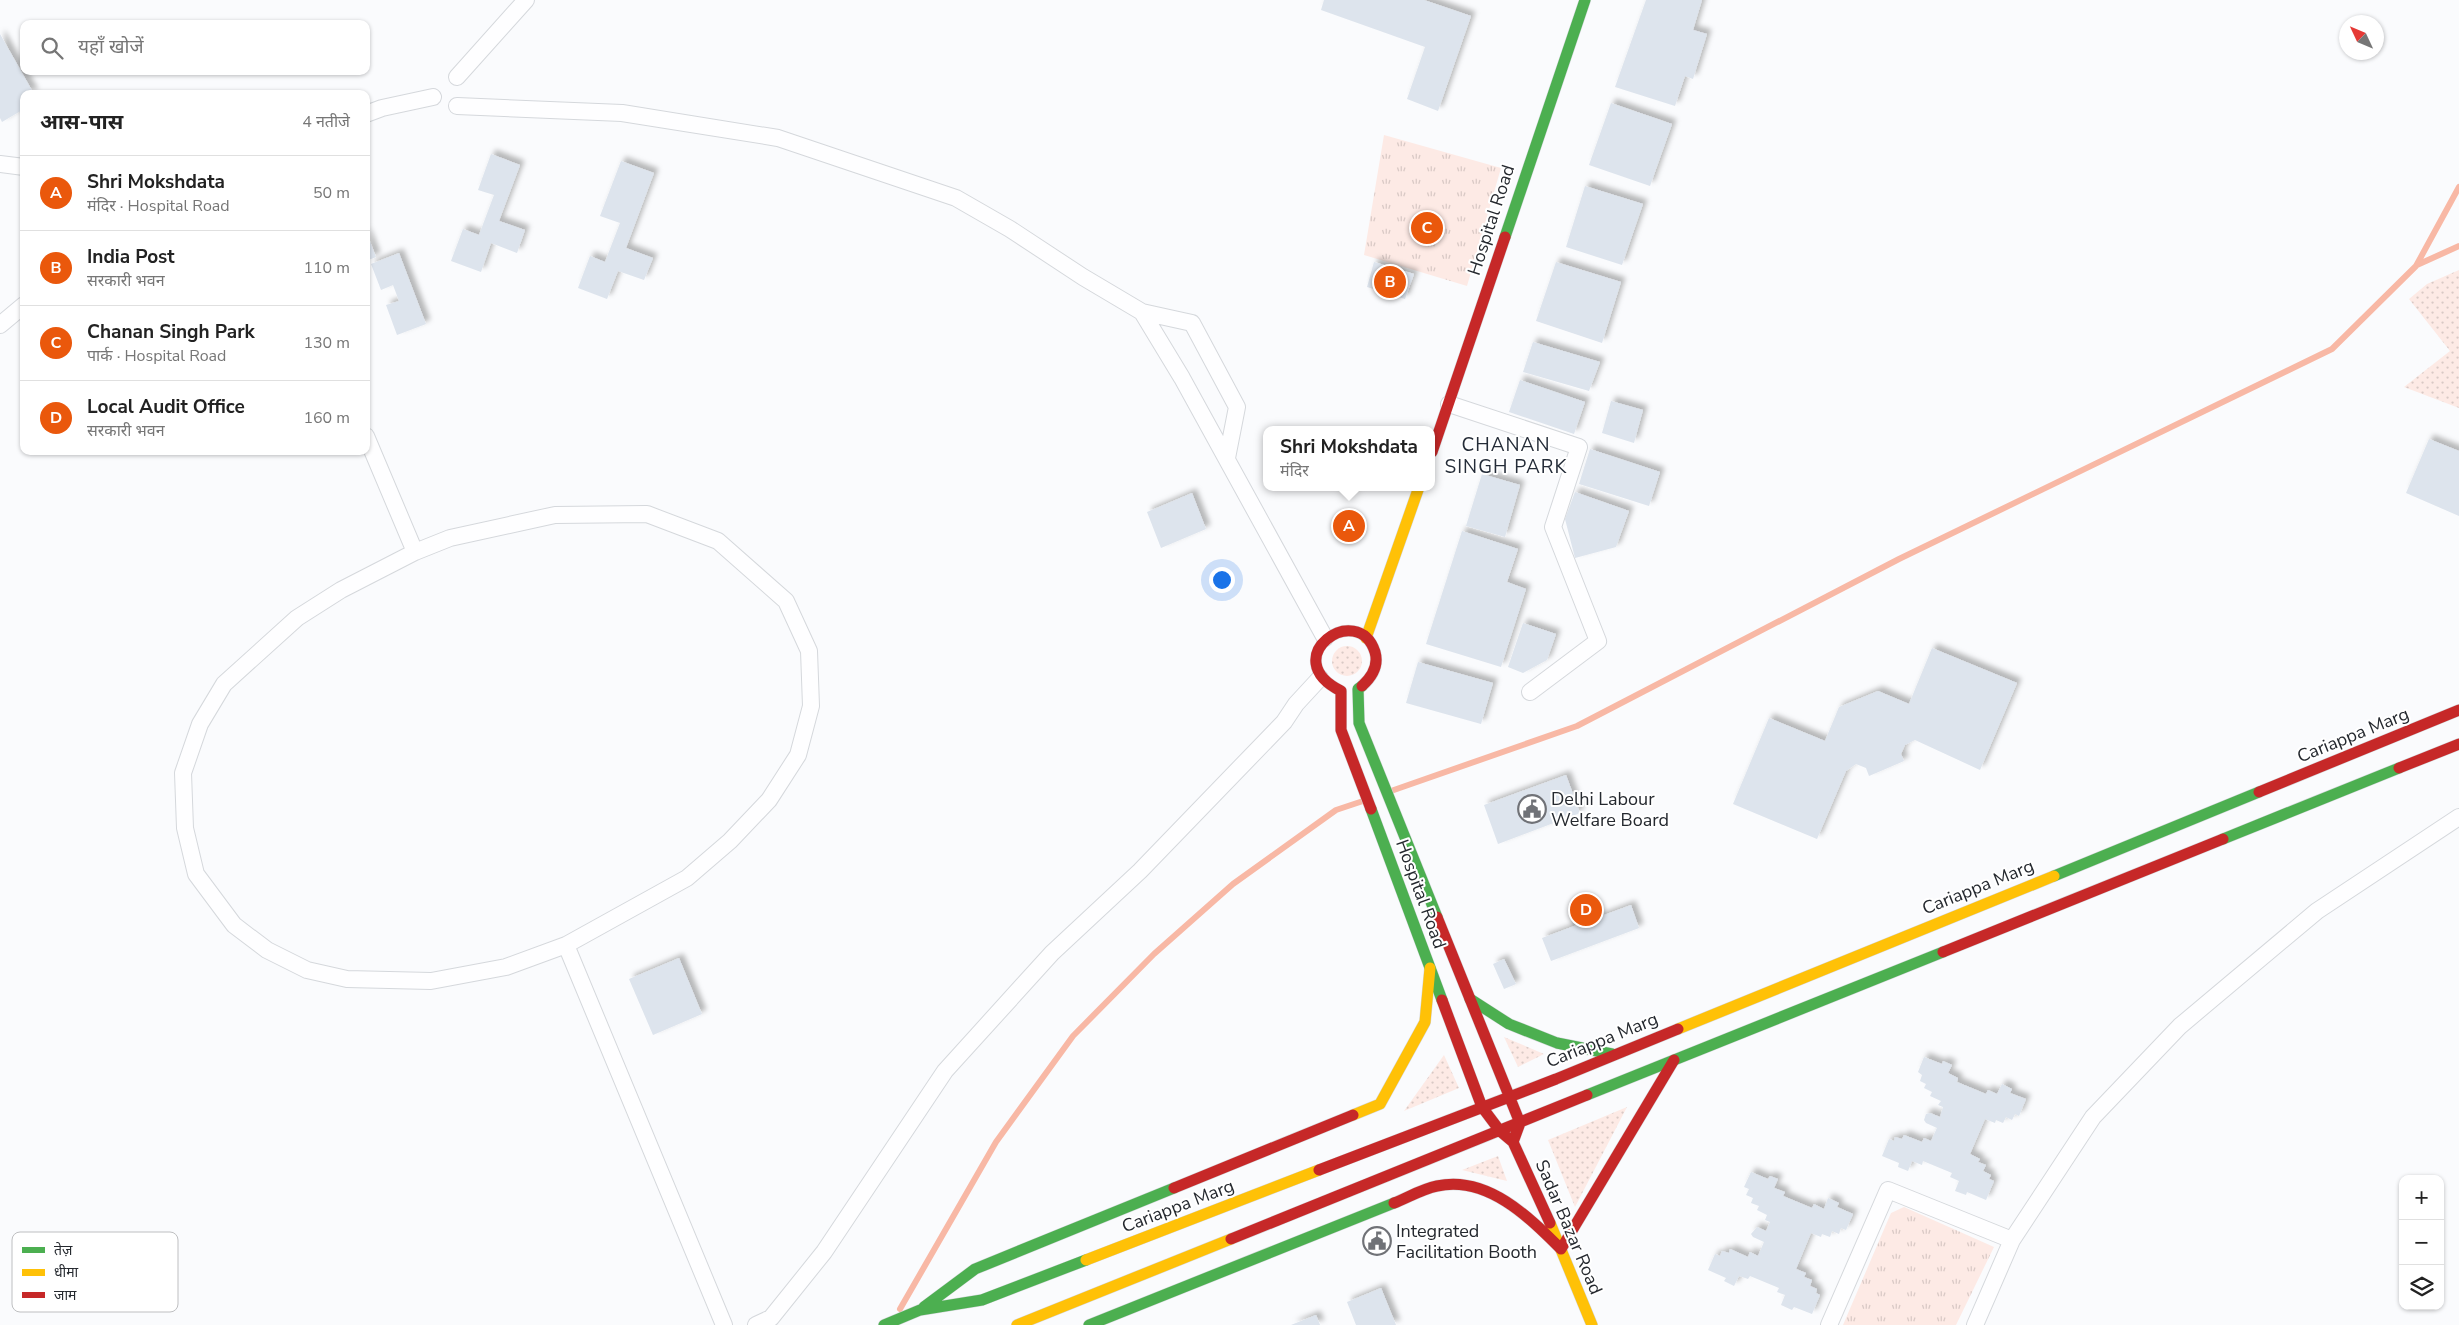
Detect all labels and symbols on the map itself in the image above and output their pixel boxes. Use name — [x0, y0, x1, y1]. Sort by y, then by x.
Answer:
north arrow — [2339, 15, 2384, 60]
street label: Hospital Road — [1462, 162, 1520, 278]
pin: C — [1411, 209, 1443, 247]
pin: B — [1374, 263, 1406, 301]
district label: CHANAN SINGH PARK — [1445, 432, 1568, 480]
pin: A — [1333, 507, 1365, 545]
your location — [1209, 567, 1235, 593]
street label: Cariappa Marg — [2294, 702, 2412, 768]
place label: Delhi Labour Welfare Board — [1551, 787, 1669, 832]
public building icon: Delhi Labour Welfare Board — [1517, 794, 1547, 824]
street label: Hospital Road — [1390, 836, 1452, 952]
street label: Cariappa Marg — [1919, 854, 2037, 920]
pin: D — [1570, 891, 1602, 929]
street label: Cariappa Marg — [1543, 1007, 1661, 1073]
street label: Sadar Bazar Road — [1530, 1156, 1608, 1298]
street label: Cariappa Marg — [1118, 1174, 1238, 1238]
place label: Integrated Facilitation Booth — [1396, 1219, 1537, 1264]
public building icon: Integrated Facilitation Booth — [1362, 1226, 1392, 1256]
legend — [12, 1232, 178, 1312]
text: तेज़ — [54, 1241, 73, 1260]
text: धीमा — [54, 1263, 79, 1282]
text: जाम — [54, 1286, 77, 1305]

